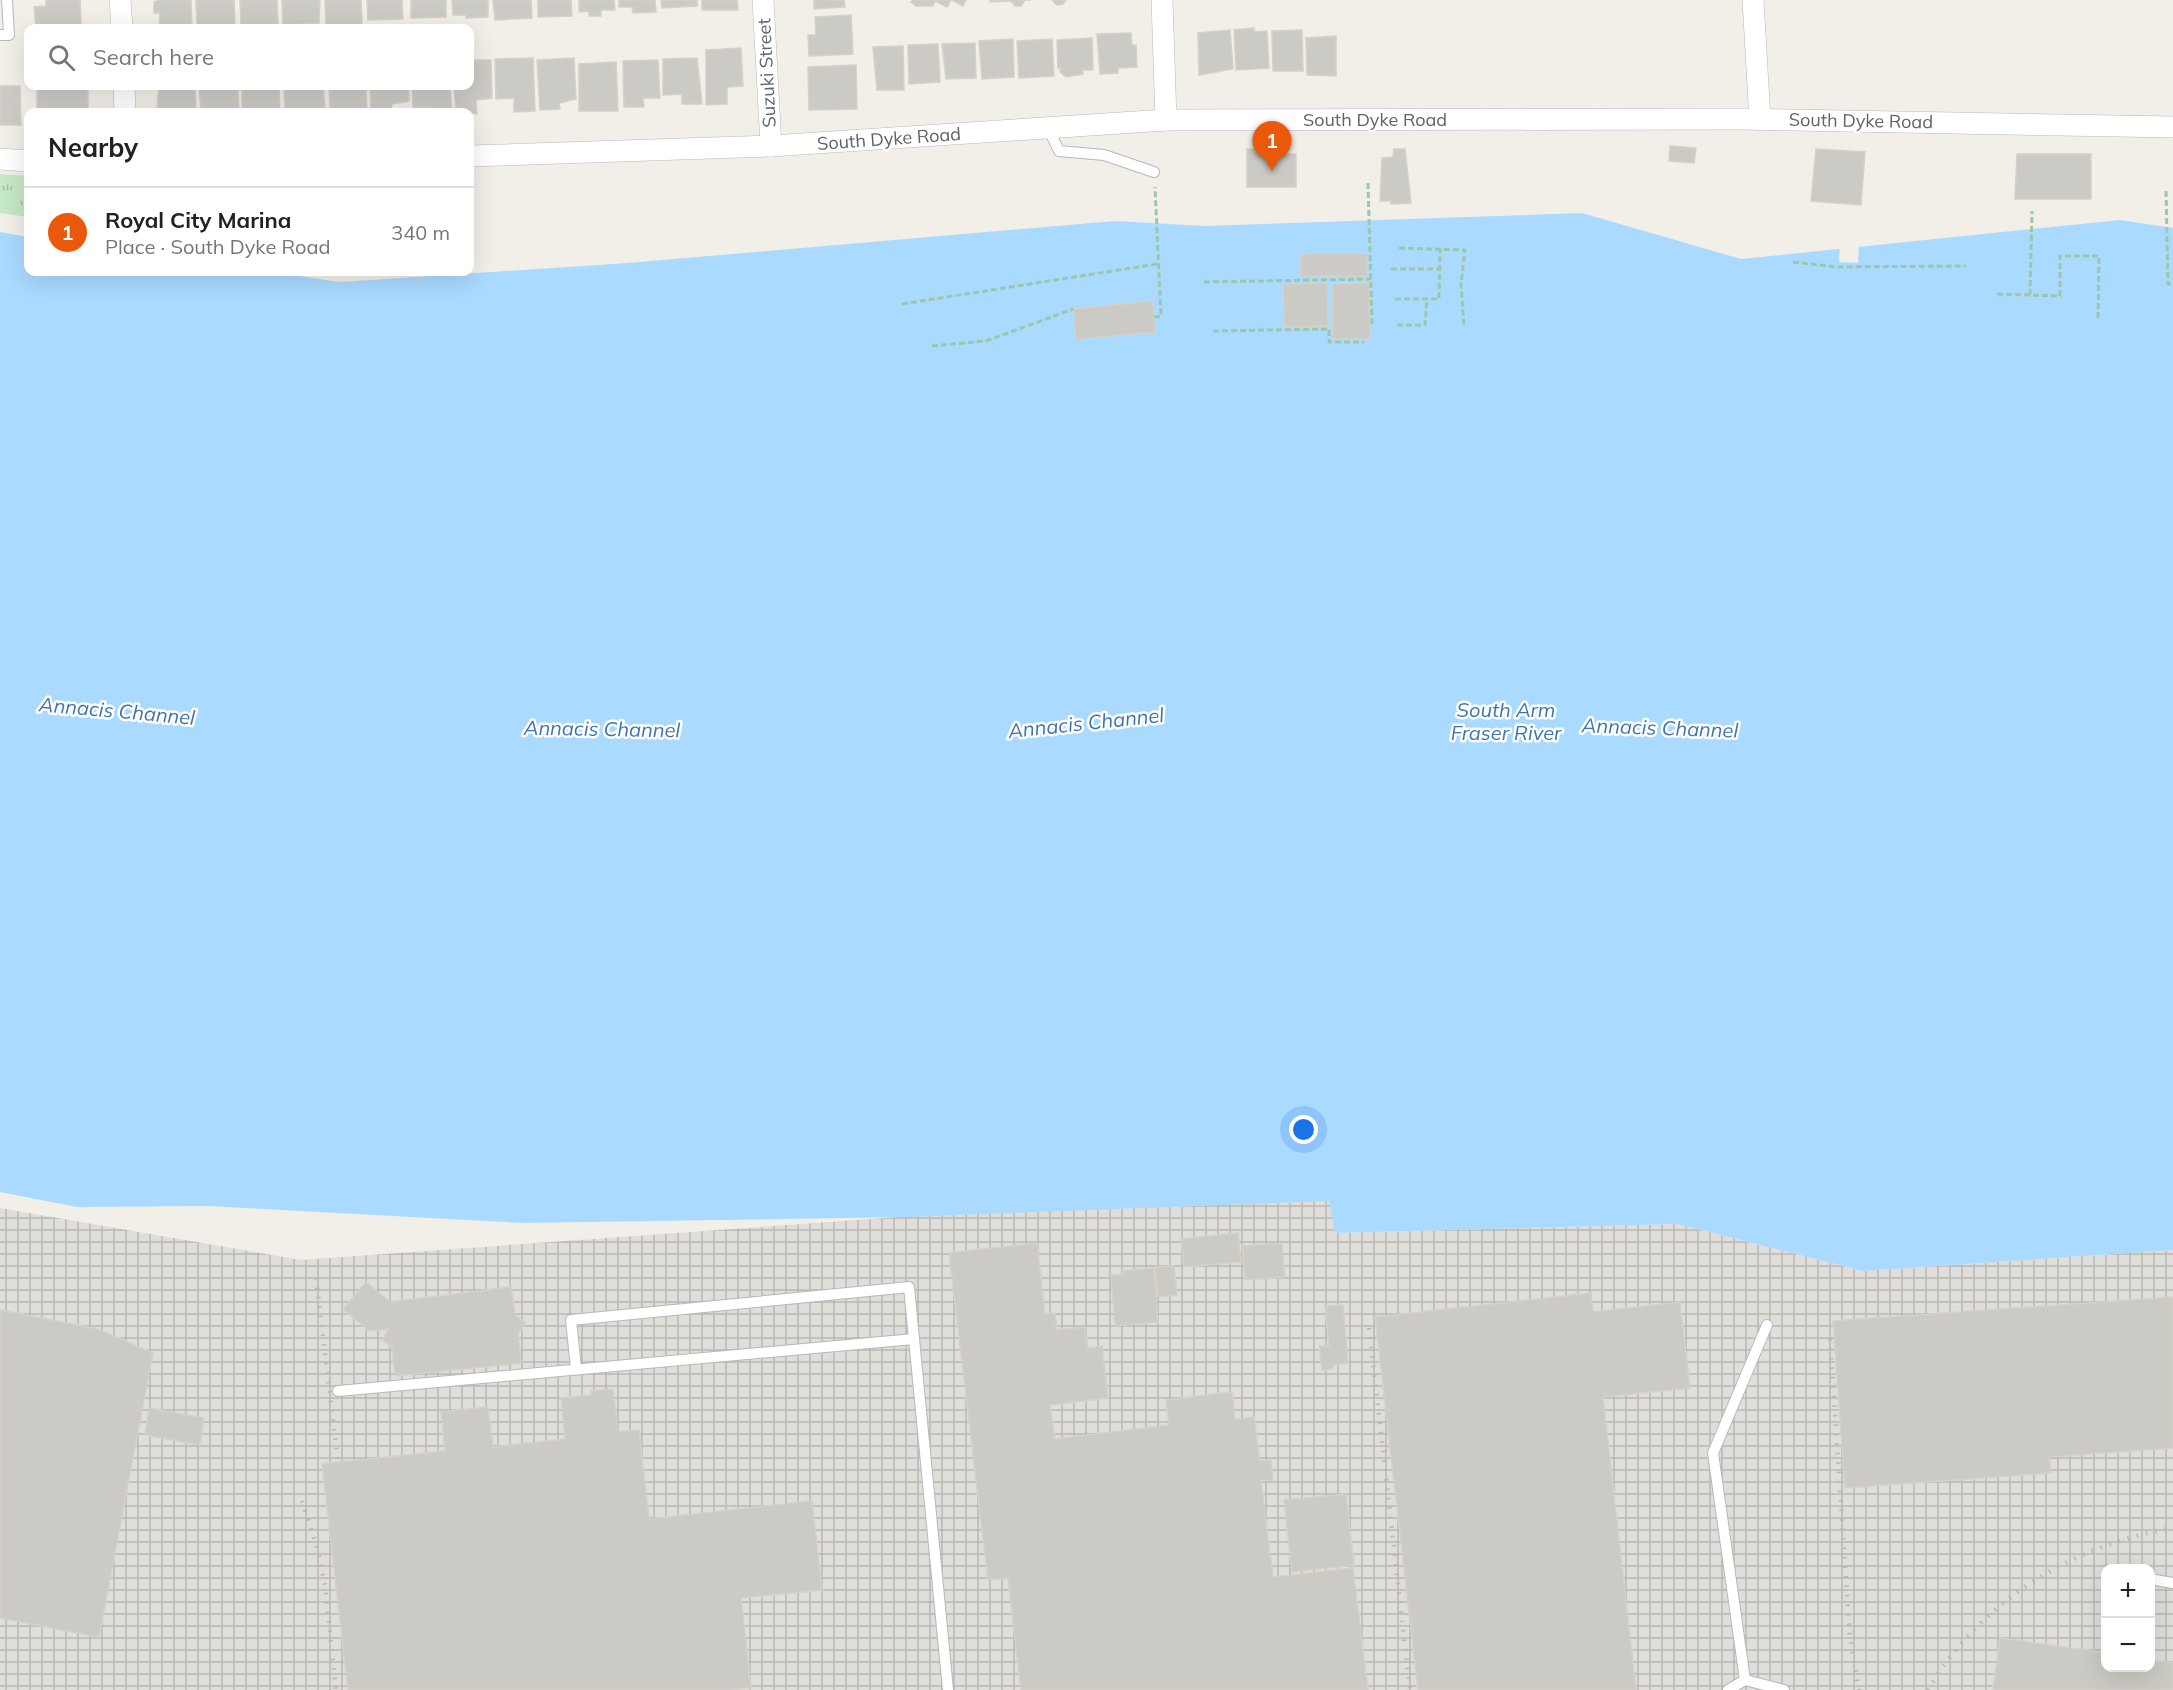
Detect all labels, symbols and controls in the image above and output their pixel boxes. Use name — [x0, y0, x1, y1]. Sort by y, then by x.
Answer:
street label: Suzuki Street — [752, 18, 781, 128]
search box — [24, 24, 474, 90]
icon: search — [45, 41, 78, 74]
text: Search here — [93, 43, 214, 71]
street label: South Dyke Road — [1303, 108, 1447, 131]
street label: South Dyke Road — [1789, 108, 1933, 133]
street label: South Dyke Road — [816, 122, 962, 155]
pin: 1 — [1252, 122, 1292, 171]
text: Nearby — [48, 131, 138, 164]
text: Royal City Marina — [105, 206, 291, 234]
text: 1 — [62, 220, 74, 245]
text: 340 m — [391, 220, 450, 245]
text: Place · South Dyke Road — [105, 234, 331, 259]
water label: Annacis Channel — [37, 691, 196, 730]
water label: South Arm Fraser River — [1451, 697, 1562, 745]
water label: Annacis Channel — [1006, 702, 1165, 743]
water label: Annacis Channel — [1580, 712, 1739, 743]
water label: Annacis Channel — [523, 715, 681, 742]
your location — [1289, 1115, 1318, 1144]
map controls — [2101, 1564, 2155, 1672]
button: + — [2101, 1564, 2155, 1618]
button: − — [2101, 1618, 2155, 1672]

